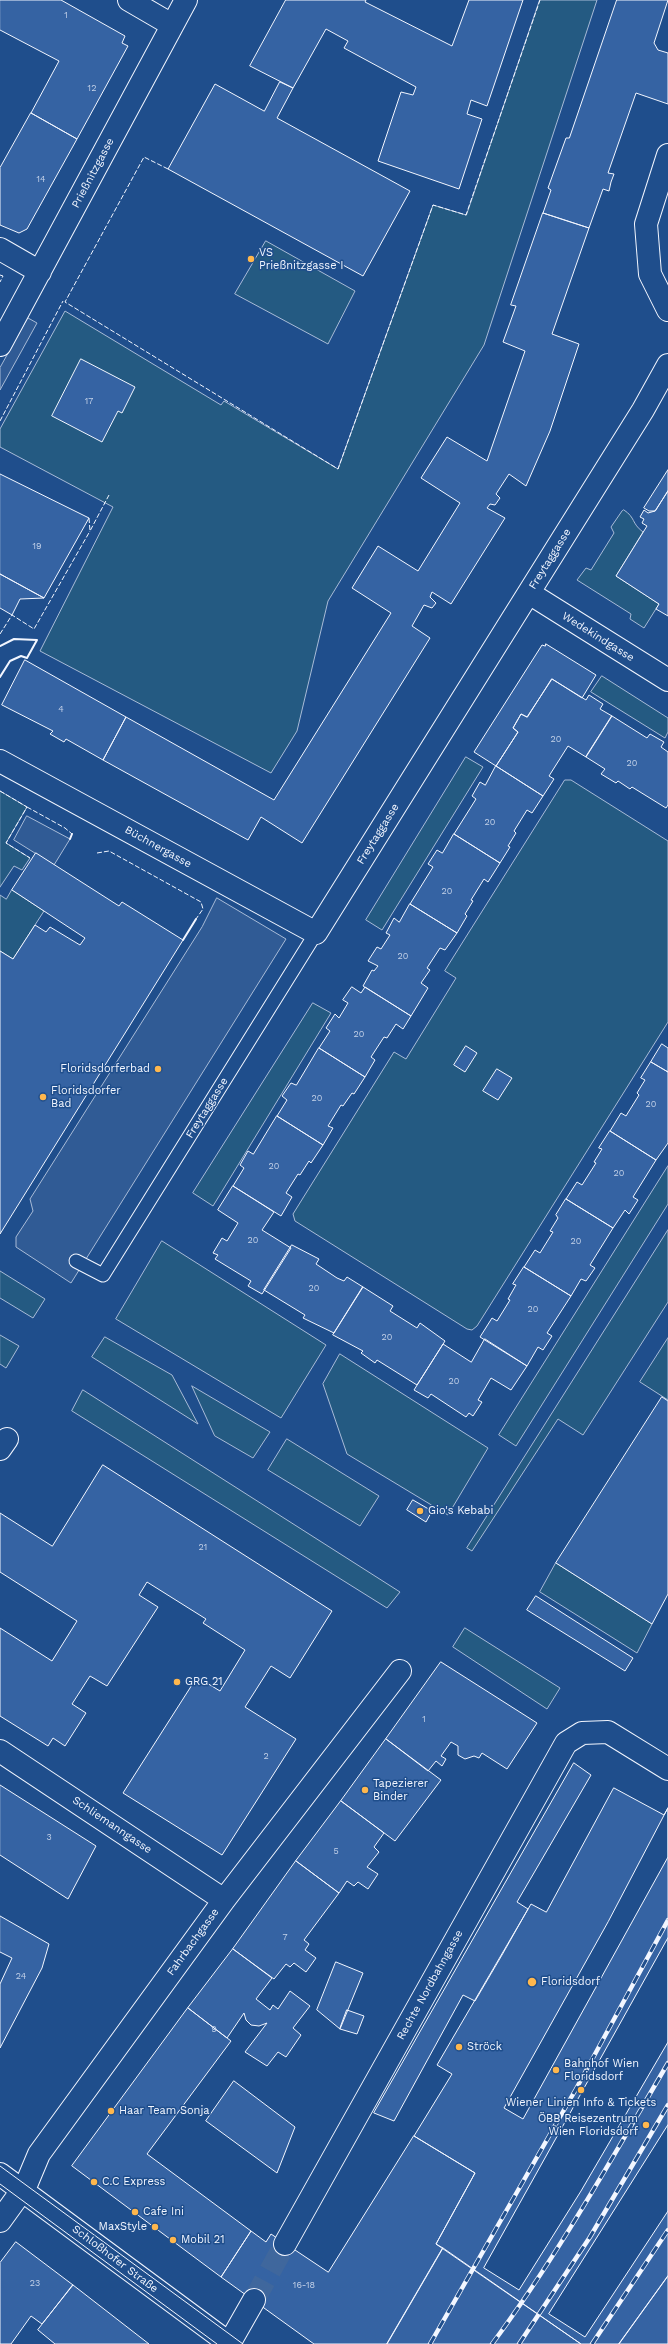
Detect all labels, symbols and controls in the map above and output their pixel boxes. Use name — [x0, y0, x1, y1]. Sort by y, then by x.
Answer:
house number: 1 — [64, 10, 68, 20]
house number: 12 — [88, 83, 96, 93]
street label: Prießnitzgasse — [69, 136, 117, 210]
house number: 14 — [36, 174, 46, 184]
place label: VS Prießnitzgasse I — [259, 246, 344, 272]
marker: VS Prießnitzgasse I — [246, 254, 256, 264]
house number: 17 — [85, 396, 93, 406]
street label: Freytaggasse — [526, 526, 574, 592]
house number: 19 — [32, 541, 42, 551]
street label: Wedekindgasse — [559, 609, 637, 665]
house number: 4 — [58, 704, 64, 714]
house number: 20 — [551, 734, 561, 744]
house number: 20 — [627, 758, 637, 768]
street label: Freytaggasse — [354, 801, 402, 867]
house number: 20 — [485, 817, 495, 827]
street label: Büchnergasse — [122, 823, 194, 871]
house number: 20 — [442, 886, 452, 896]
house number: 20 — [398, 951, 408, 961]
house number: 20 — [354, 1029, 364, 1039]
place label: Floridsdorferbad — [60, 1062, 150, 1076]
marker: Floridsdorferbad — [153, 1064, 163, 1074]
street label: Freytaggasse — [183, 1075, 231, 1141]
place label: Floridsdorfer Bad — [51, 1084, 121, 1110]
marker: Floridsdorfer Bad — [38, 1092, 48, 1102]
house number: 20 — [312, 1093, 322, 1103]
house number: 20 — [646, 1099, 656, 1109]
house number: 20 — [269, 1161, 279, 1171]
house number: 20 — [614, 1168, 624, 1178]
house number: 20 — [248, 1235, 258, 1245]
house number: 20 — [571, 1236, 581, 1246]
house number: 20 — [309, 1283, 319, 1293]
house number: 20 — [528, 1304, 538, 1314]
house number: 20 — [382, 1332, 392, 1342]
house number: 20 — [449, 1376, 459, 1386]
place label: Gio's Kebabi — [428, 1504, 493, 1518]
marker: Gio's Kebabi — [415, 1506, 425, 1516]
house number: 21 — [199, 1542, 207, 1552]
place label: GRG 21 — [185, 1675, 223, 1689]
marker: GRG 21 — [172, 1677, 182, 1687]
house number: 1 — [422, 1714, 426, 1724]
house number: 2 — [263, 1751, 269, 1761]
place label: Tapezierer Binder — [373, 1777, 428, 1803]
marker: Tapezierer Binder — [360, 1785, 370, 1795]
street label: Schliemanngasse — [70, 1794, 154, 1856]
house number: 3 — [46, 1832, 52, 1842]
house number: 5 — [333, 1846, 339, 1856]
street label: Fahrbachgasse — [164, 1906, 222, 1978]
street label: Rechte Nordbahngasse — [394, 1928, 466, 2042]
house number: 7 — [282, 1932, 288, 1942]
house number: 24 — [16, 1971, 26, 1981]
place label: Floridsdorf — [541, 1975, 600, 1989]
marker: Floridsdorf — [526, 1976, 538, 1988]
house number: 9 — [211, 2024, 217, 2034]
place label: Ströck — [467, 2040, 502, 2054]
marker: Ströck — [454, 2042, 464, 2052]
place label: Bahnhof Wien Floridsdorf — [564, 2057, 639, 2083]
marker: Bahnhof Wien Floridsdorf — [551, 2065, 561, 2075]
marker: Wiener Linien Info & Tickets — [576, 2085, 586, 2095]
place label: Wiener Linien Info & Tickets — [506, 2096, 656, 2110]
place label: Haar Team Sonja — [119, 2104, 210, 2118]
marker: Haar Team Sonja — [106, 2106, 116, 2116]
place label: ÖBB Reisezentrum Wien Floridsdorf — [538, 2112, 638, 2138]
marker: ÖBB Reisezentrum Wien Floridsdorf — [641, 2120, 651, 2130]
place label: C.C Express — [102, 2175, 165, 2189]
marker: C.C Express — [89, 2177, 99, 2187]
place label: Cafe Ini — [143, 2205, 184, 2219]
marker: Cafe Ini — [130, 2207, 140, 2217]
place label: MaxStyle — [99, 2220, 147, 2234]
street label: Schloßhofer Straße — [69, 2222, 161, 2296]
marker: MaxStyle — [150, 2222, 160, 2232]
place label: Mobil 21 — [181, 2233, 225, 2247]
marker: Mobil 21 — [168, 2235, 178, 2245]
house number: 23 — [30, 2278, 40, 2288]
house number: 16-18 — [293, 2280, 315, 2290]

